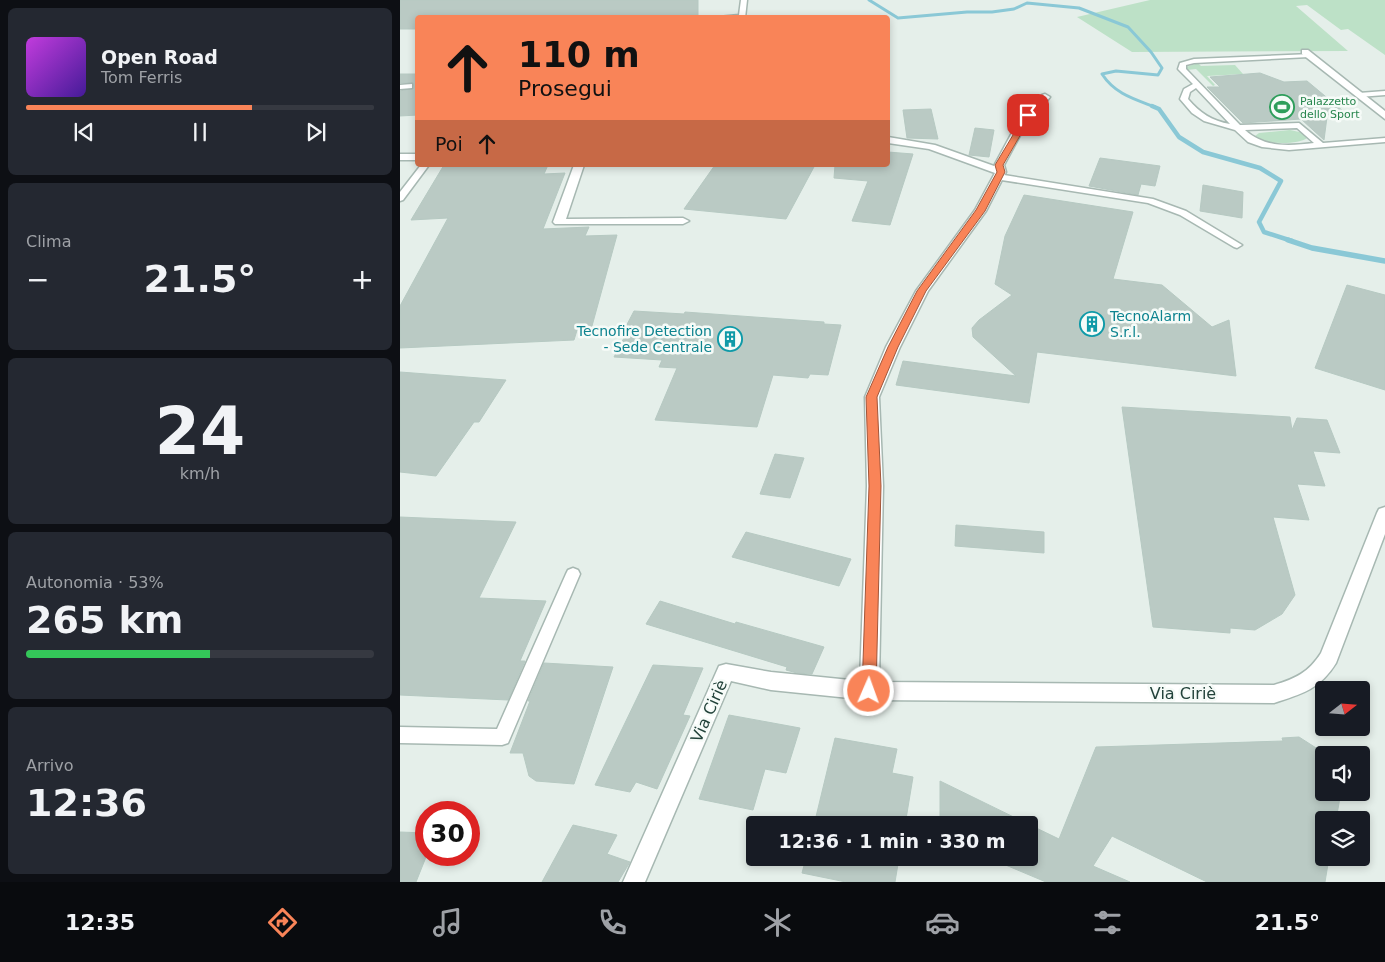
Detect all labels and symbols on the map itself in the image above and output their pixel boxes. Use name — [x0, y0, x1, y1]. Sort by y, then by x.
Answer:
pin — [1007, 94, 1049, 136]
sports icon: Palazzetto dello Sport — [1269, 94, 1295, 120]
place label: Palazzetto dello Sport — [1300, 95, 1360, 121]
place label: TecnoAlarm S.r.l. — [1109, 308, 1191, 340]
building icon: TecnoAlarm S.r.l. — [1079, 311, 1105, 337]
place label: Tecnofire Detection - Sede Centrale — [576, 323, 712, 355]
building icon: Tecnofire Detection - Sede Centrale — [717, 326, 743, 352]
position arrow — [842, 664, 894, 716]
street label: Via Ciriè — [687, 677, 731, 745]
north arrow — [1315, 681, 1370, 736]
street label: Via Ciriè — [1150, 684, 1216, 703]
speed limit sign: 30 — [415, 801, 480, 866]

